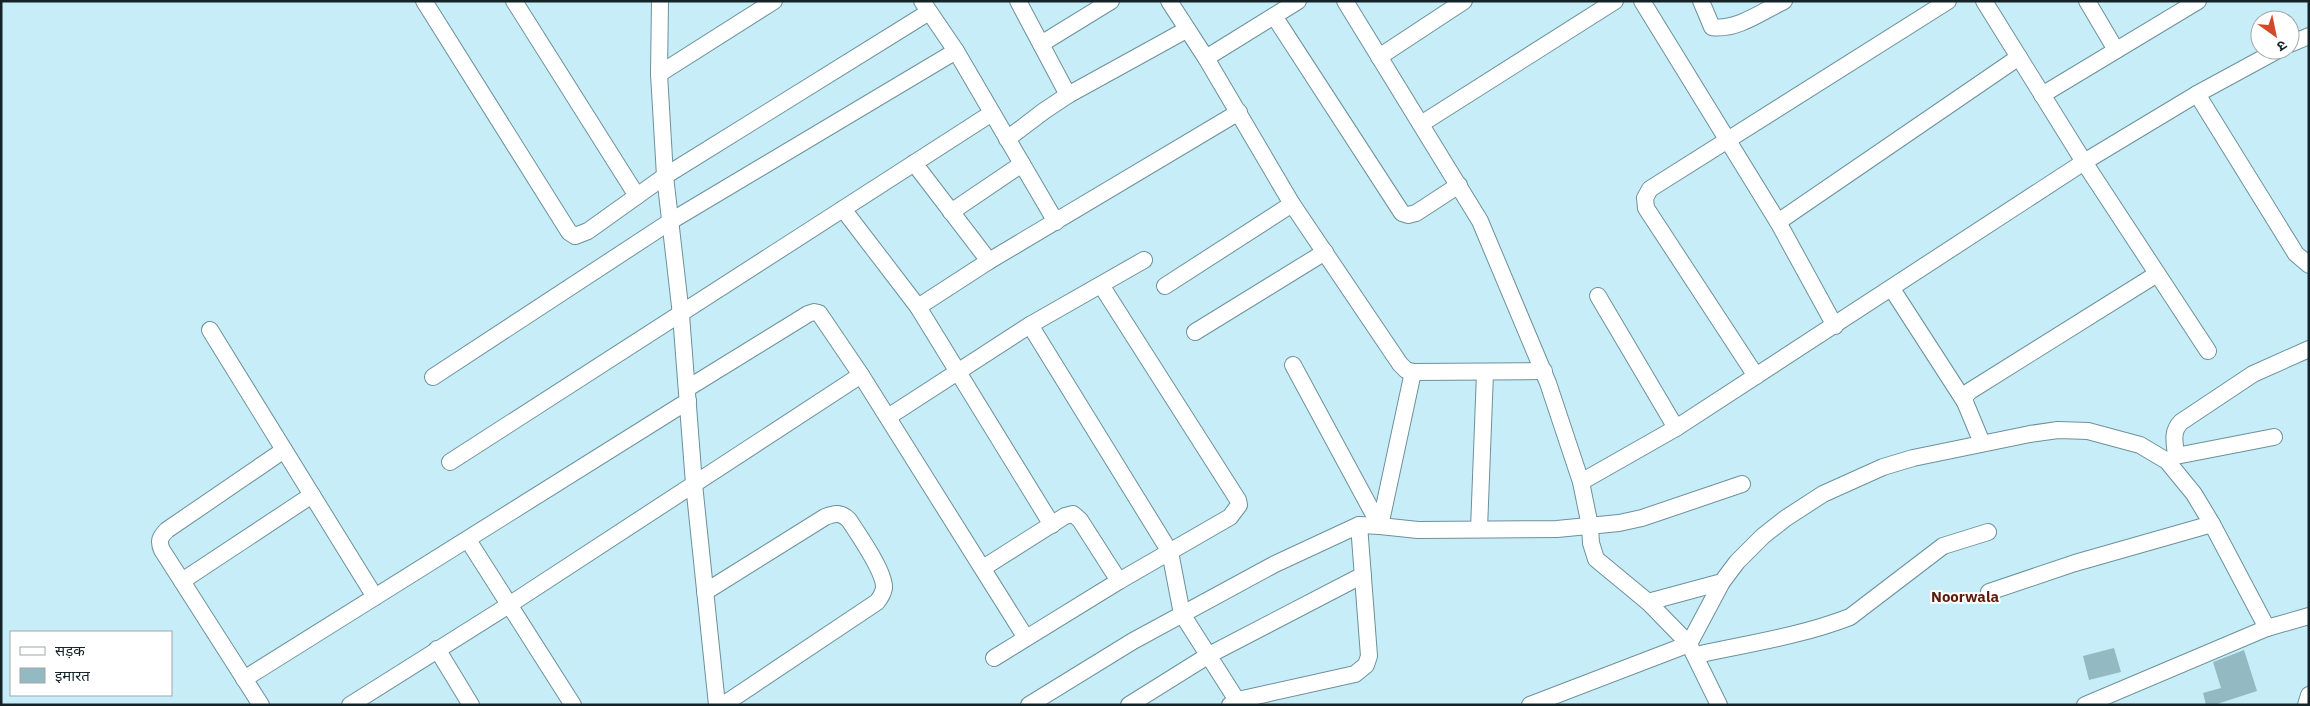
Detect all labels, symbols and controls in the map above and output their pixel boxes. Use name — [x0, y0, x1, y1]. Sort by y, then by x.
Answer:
north arrow — [2250, 10, 2300, 60]
text: उ — [2273, 36, 2290, 56]
district label: Noorwala — [1931, 587, 1999, 606]
legend — [10, 631, 172, 696]
text: सड़क — [55, 641, 85, 660]
text: इमारत — [55, 666, 90, 685]

